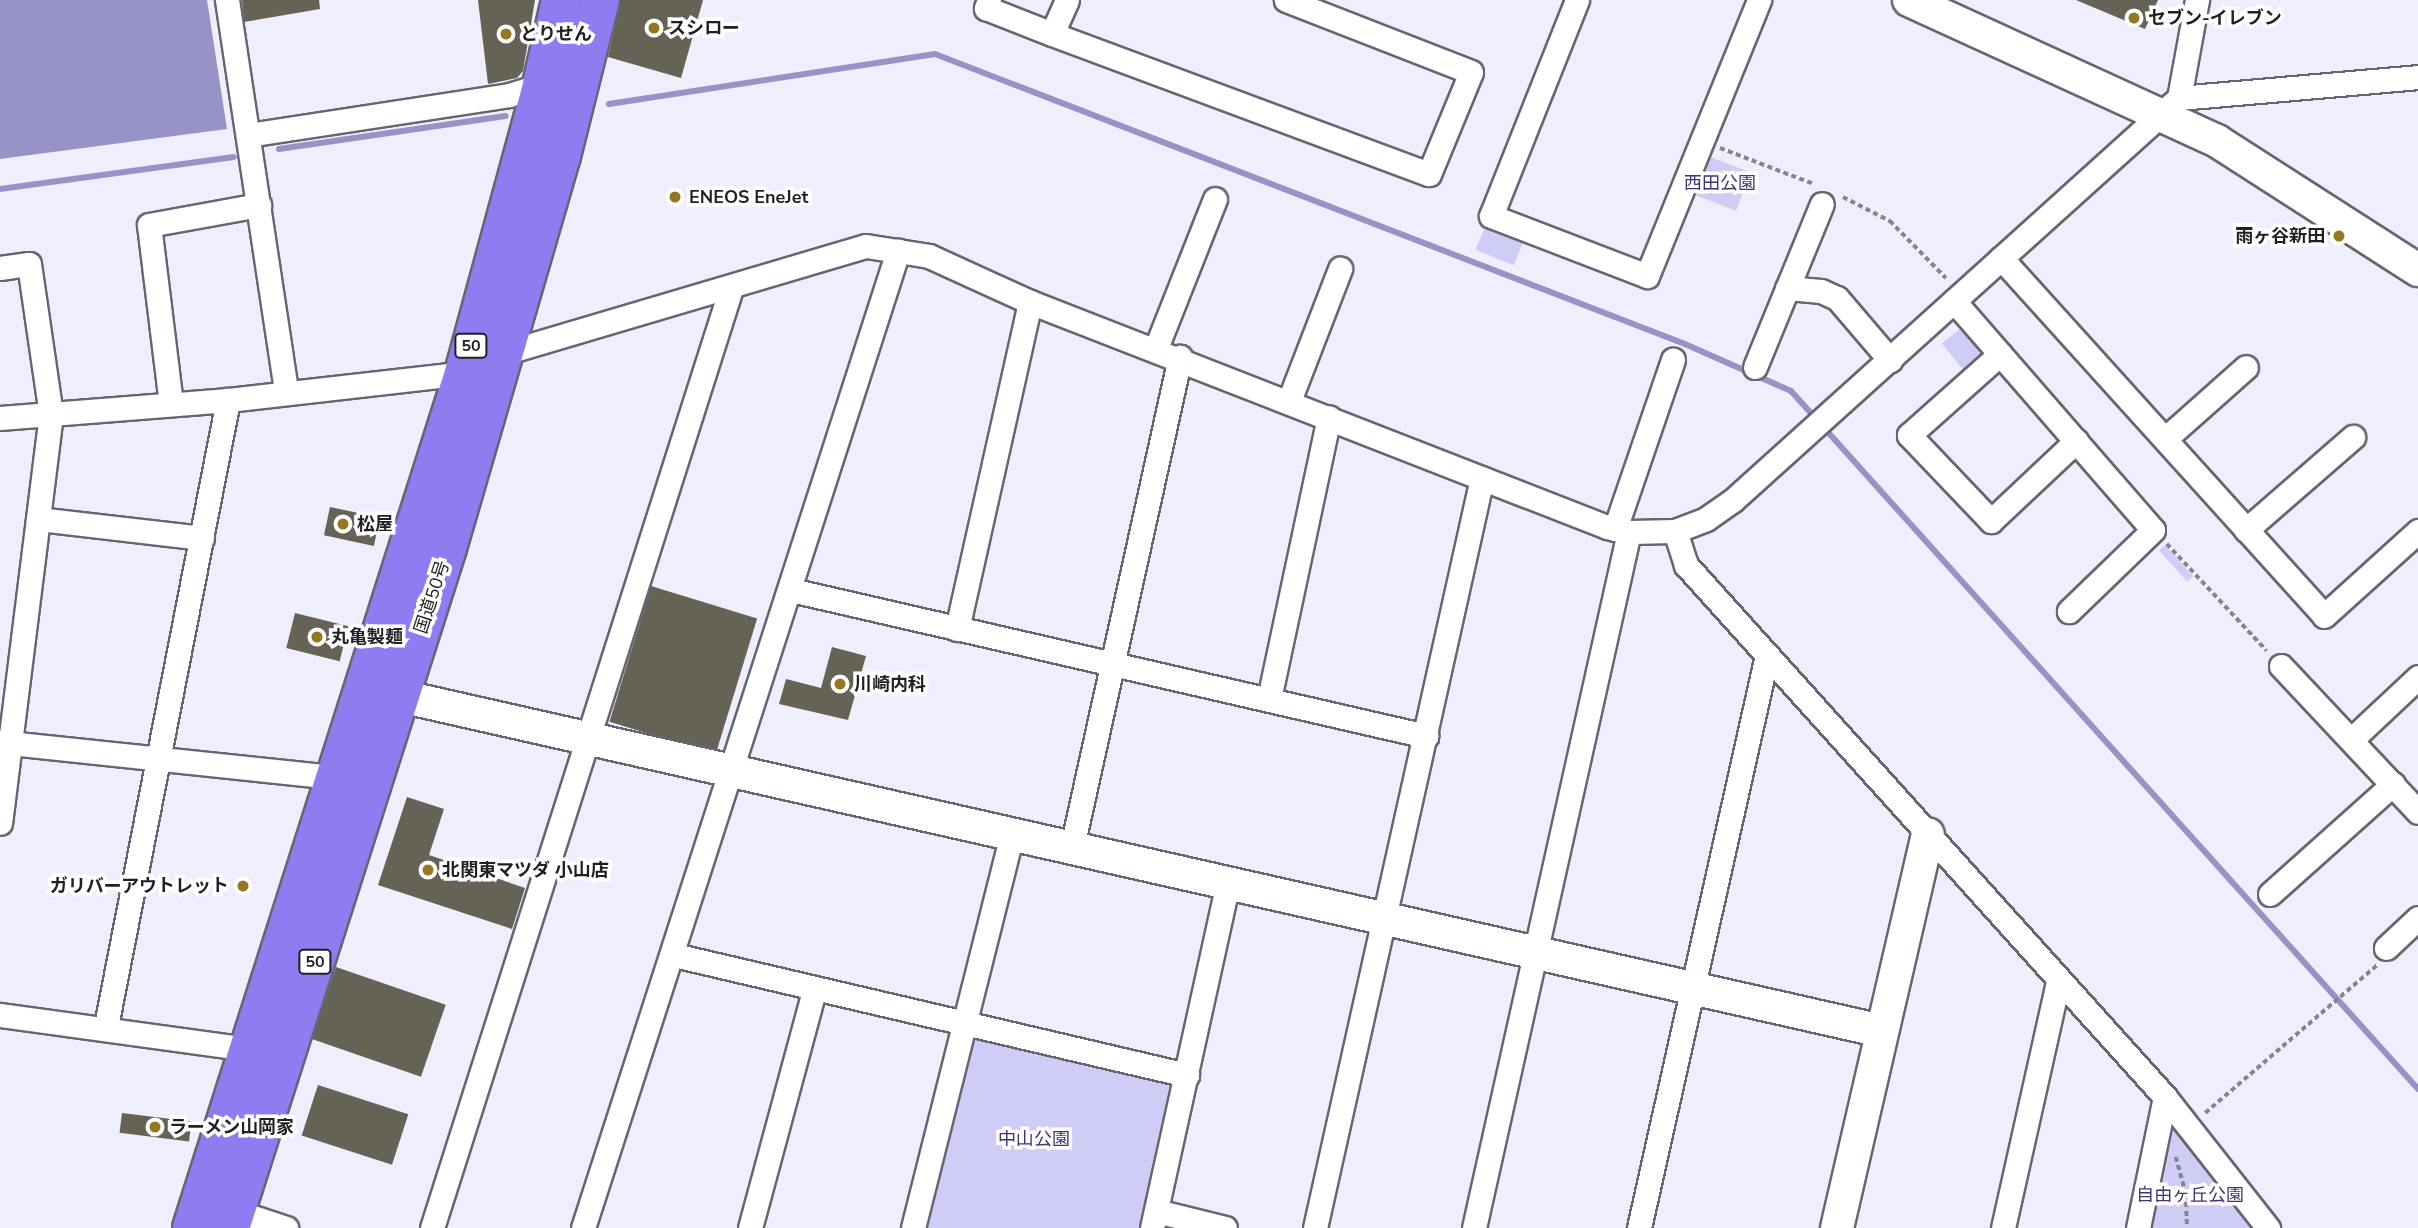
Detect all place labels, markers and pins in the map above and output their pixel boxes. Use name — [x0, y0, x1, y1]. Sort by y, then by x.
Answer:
place label: セブン-イレブン — [2148, 7, 2282, 29]
marker: セブン-イレブン — [2126, 10, 2142, 26]
place label: スシロー — [668, 17, 740, 39]
marker: スシロー — [646, 20, 662, 36]
place label: とりせん — [520, 23, 592, 45]
marker: とりせん — [498, 26, 514, 42]
place label: ENEOS EneJet — [689, 186, 808, 208]
marker: ENEOS EneJet — [667, 189, 683, 205]
place label: 雨ヶ谷新田 — [2235, 225, 2325, 247]
marker: 雨ヶ谷新田 — [2331, 228, 2347, 244]
place label: 松屋 — [357, 513, 393, 535]
marker: 松屋 — [335, 516, 351, 532]
place label: 丸亀製麺 — [331, 626, 403, 648]
marker: 丸亀製麺 — [309, 629, 325, 645]
place label: 川崎内科 — [854, 673, 926, 695]
marker: 川崎内科 — [832, 676, 848, 692]
place label: 北関東マツダ 小山店 — [442, 859, 609, 881]
marker: 北関東マツダ 小山店 — [420, 862, 436, 878]
place label: ガリバーアウトレット — [49, 875, 229, 897]
marker: ガリバーアウトレット — [235, 878, 251, 894]
place label: ラーメン山岡家 — [169, 1116, 295, 1138]
marker: ラーメン山岡家 — [147, 1119, 163, 1135]

